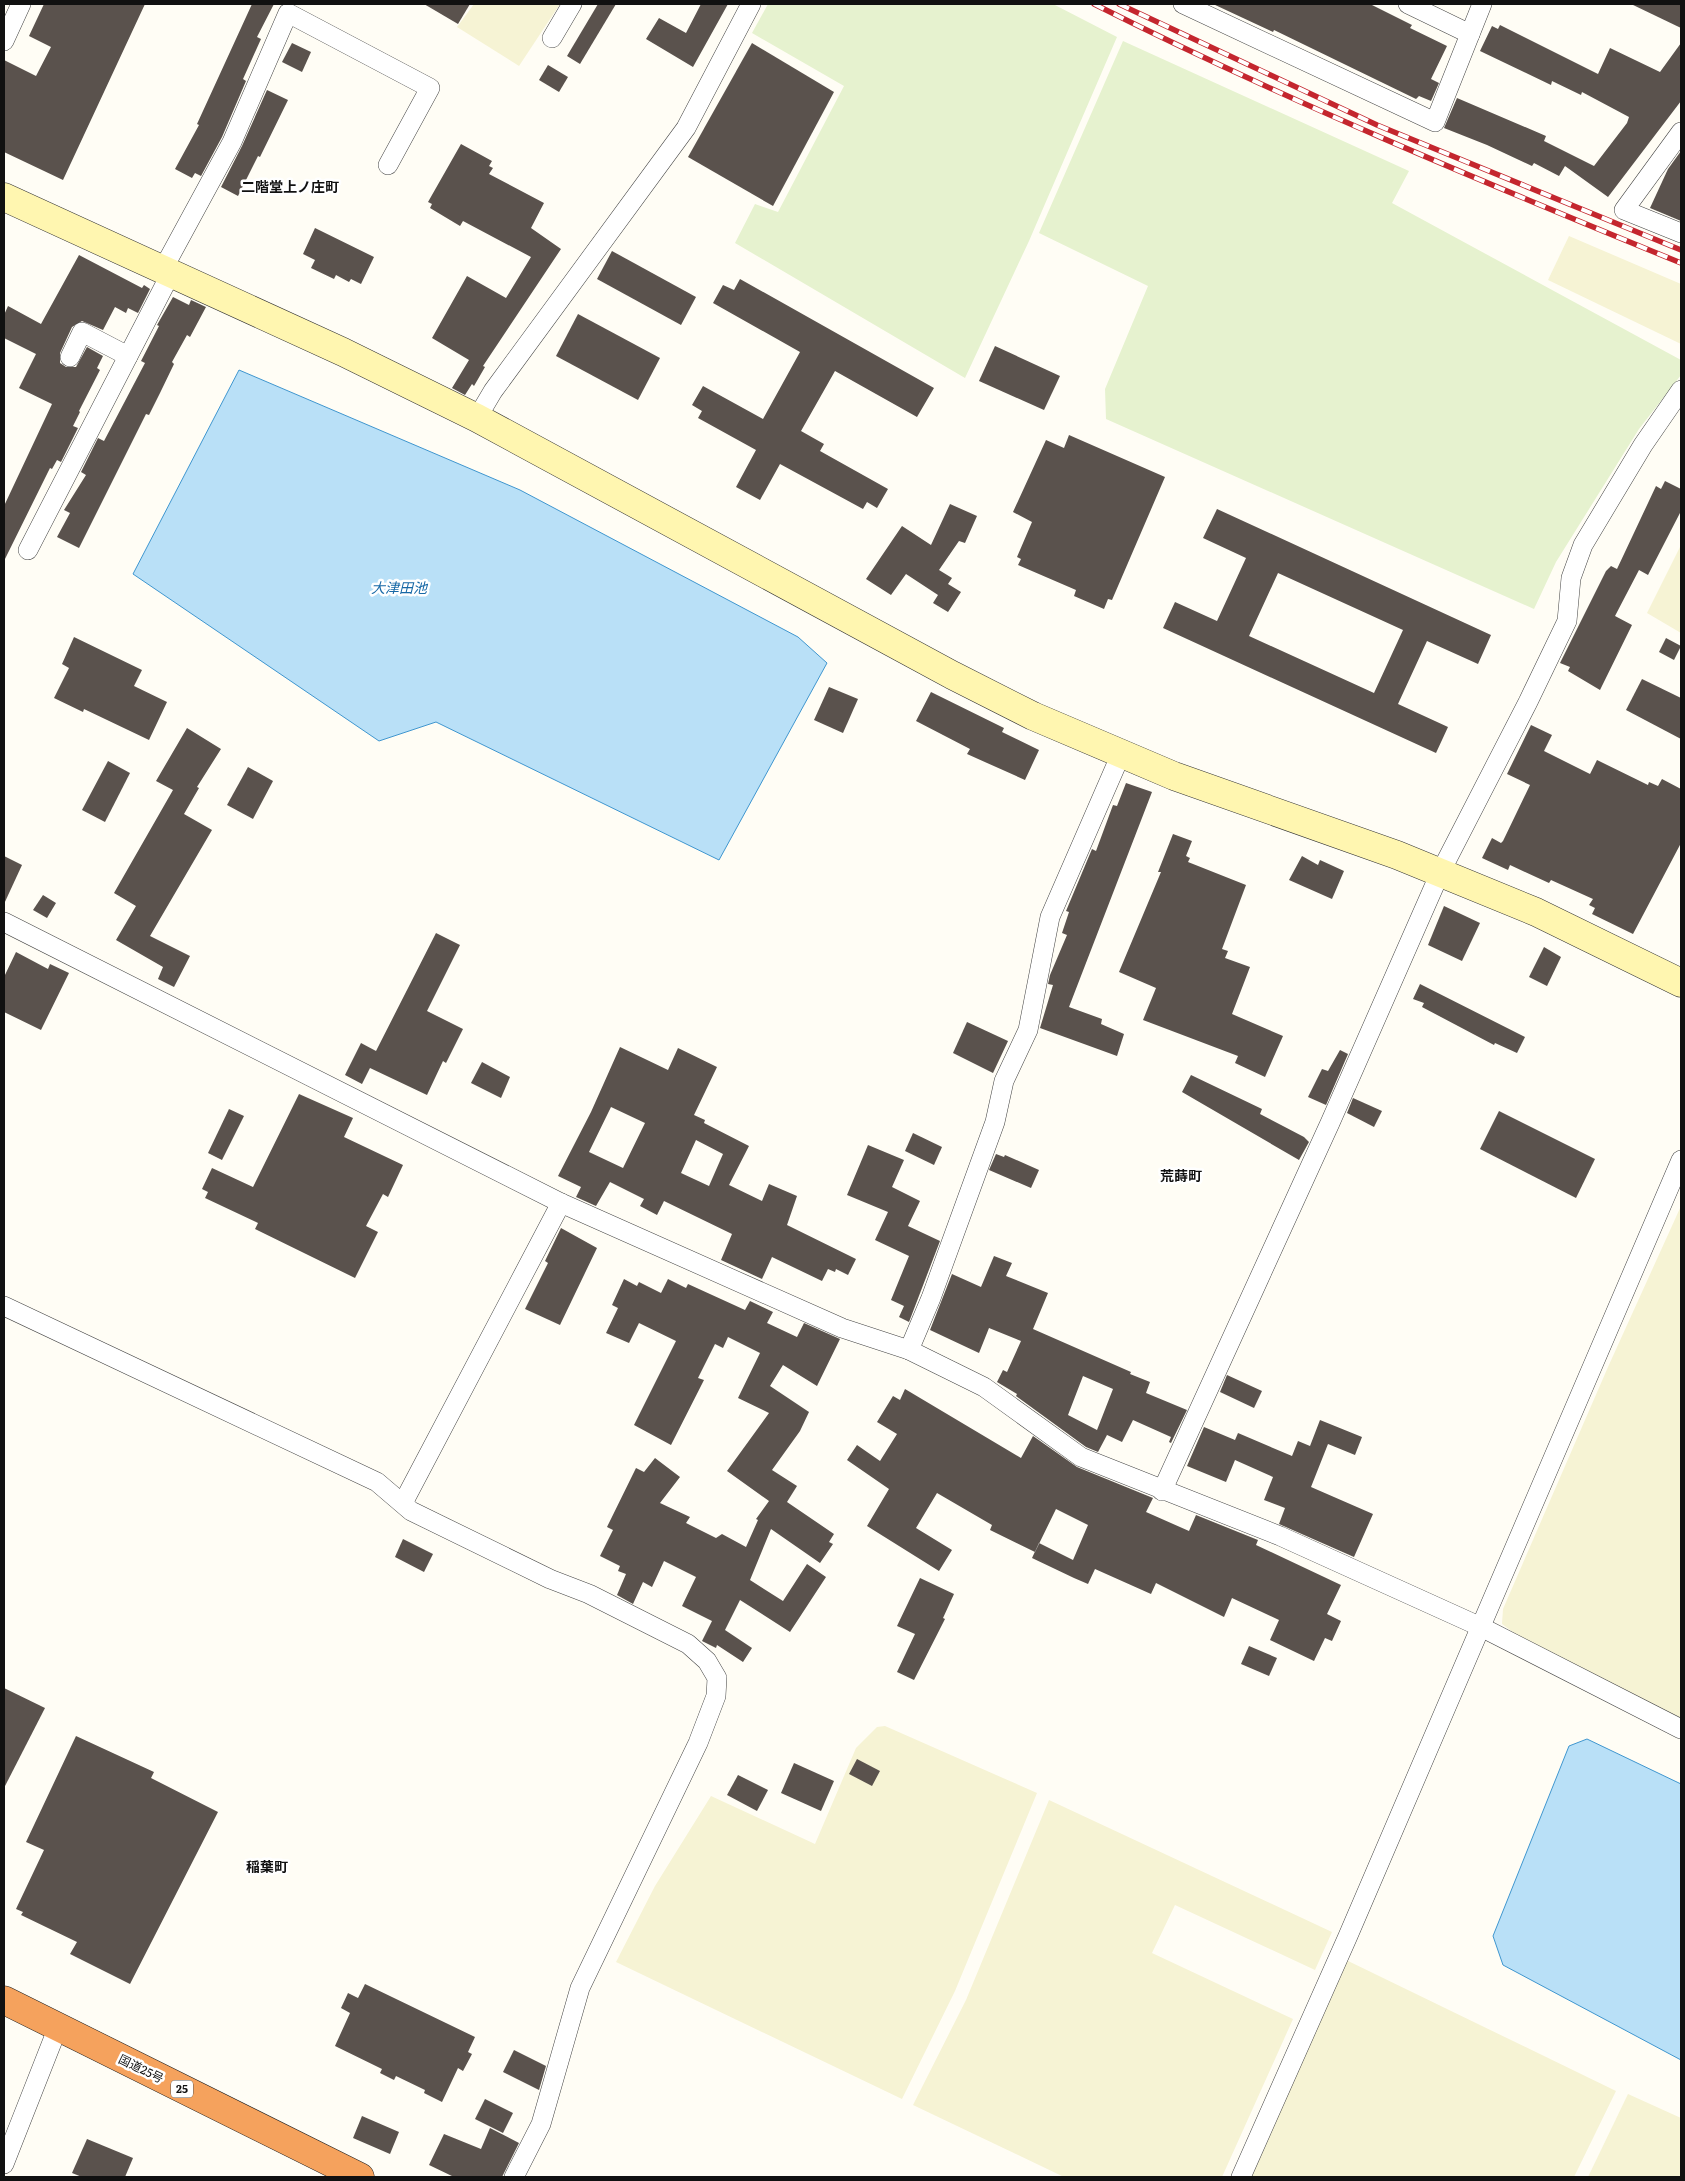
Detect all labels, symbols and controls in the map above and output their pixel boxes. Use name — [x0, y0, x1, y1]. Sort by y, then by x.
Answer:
district label: 二階堂上ノ庄町 — [241, 176, 339, 196]
water label: 大津田池 — [371, 577, 429, 597]
district label: 荒蒔町 — [1160, 1165, 1202, 1185]
district label: 稲葉町 — [246, 1856, 288, 1876]
street label: 国道25号 — [116, 2049, 167, 2087]
road number: 25 — [171, 2080, 193, 2098]

